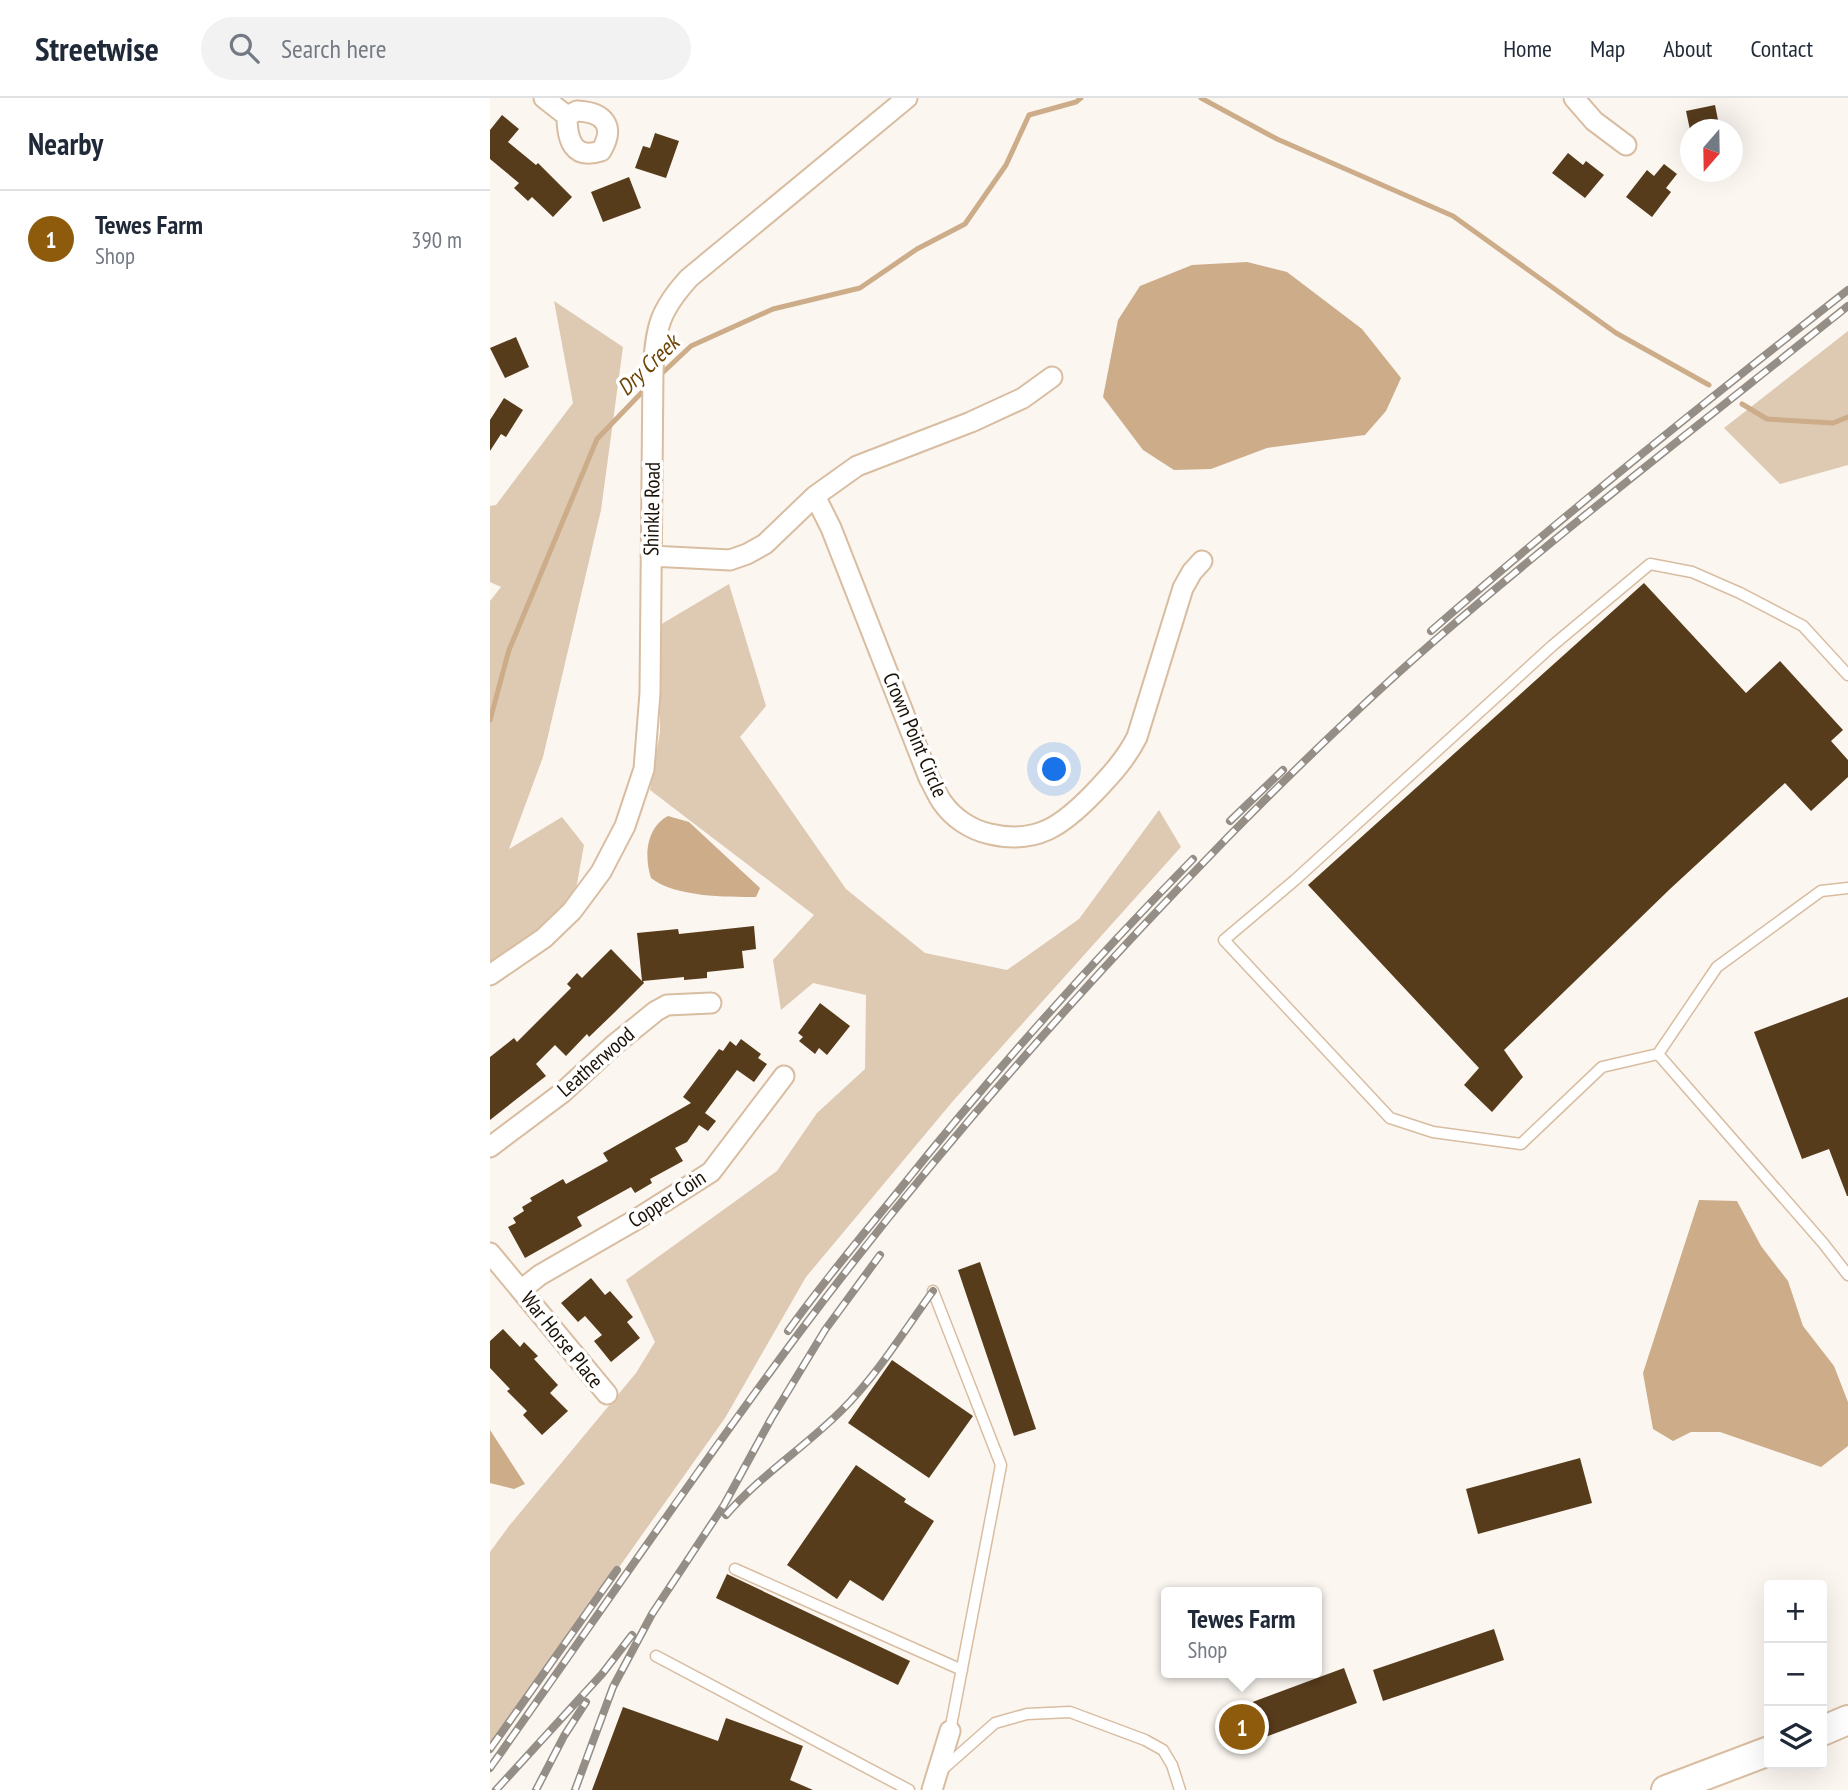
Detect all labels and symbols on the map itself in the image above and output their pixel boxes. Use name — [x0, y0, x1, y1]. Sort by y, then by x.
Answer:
north arrow — [1680, 119, 1743, 182]
water label: Dry Creek — [610, 326, 687, 401]
street label: Shinkle Road — [637, 462, 666, 556]
street label: Crown Point Circle — [877, 668, 954, 801]
your location — [1037, 752, 1071, 786]
street label: Leatherwood — [551, 1021, 640, 1103]
street label: Copper Coin — [623, 1164, 711, 1234]
street label: War Horse Place — [515, 1286, 610, 1394]
pin: 1 — [1219, 1701, 1265, 1753]

